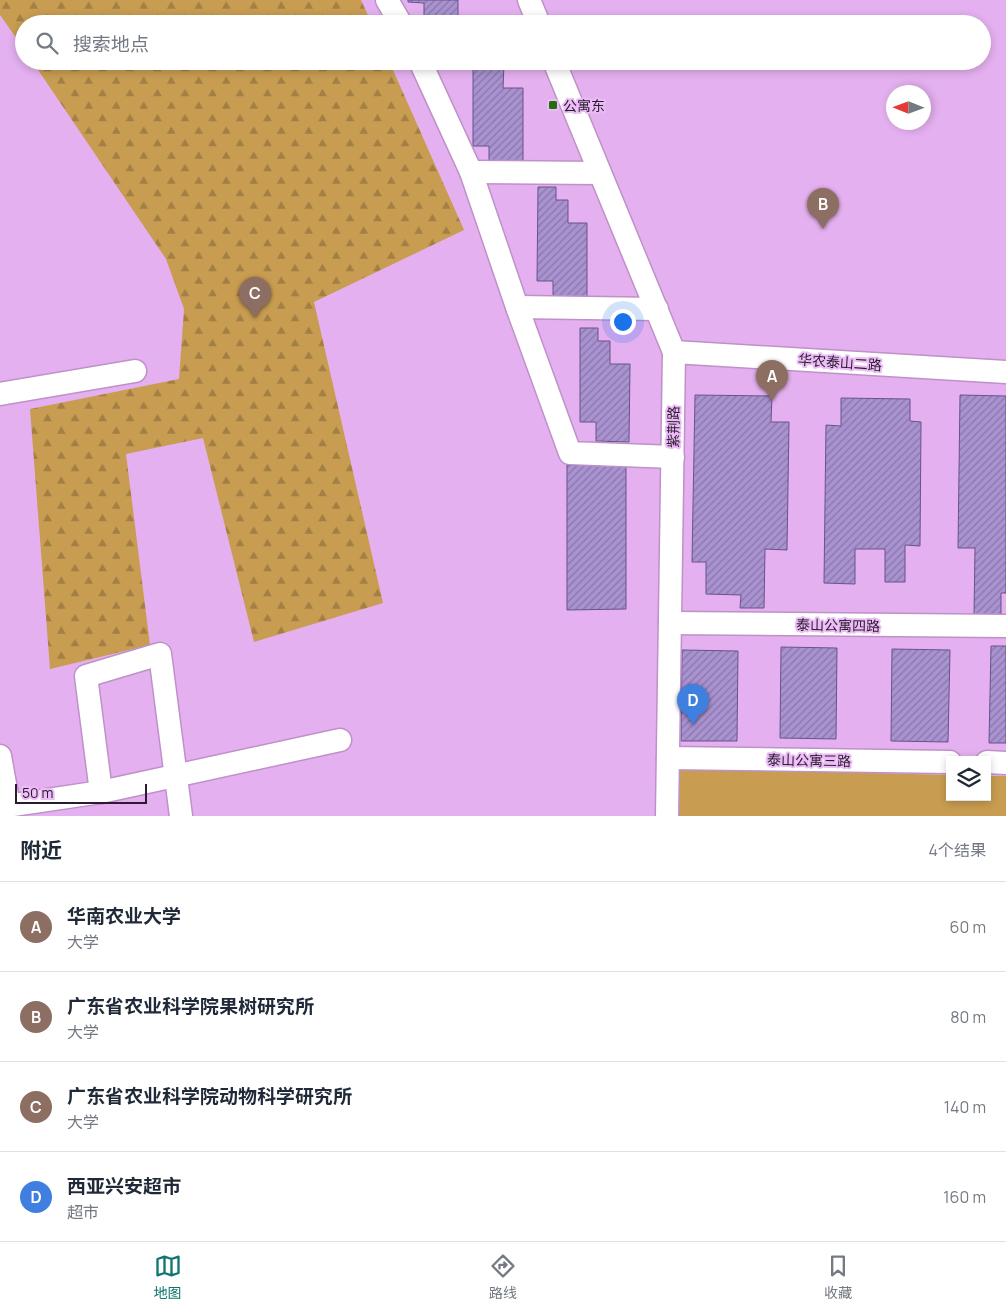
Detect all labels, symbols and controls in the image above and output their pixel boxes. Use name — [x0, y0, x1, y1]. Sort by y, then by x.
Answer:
search box — [15, 15, 991, 70]
icon: search — [33, 29, 61, 57]
text: 搜索地点 — [73, 31, 149, 57]
north arrow — [886, 85, 931, 130]
place label: 公寓东 — [563, 96, 605, 115]
marker: 公寓东 — [547, 99, 559, 111]
pin: B — [807, 188, 839, 229]
pin: C — [239, 277, 271, 318]
your location — [610, 309, 636, 335]
street label: 华农泰山二路 — [797, 350, 883, 374]
pin: A — [756, 360, 788, 401]
street label: 紫荆路 — [663, 406, 683, 448]
street label: 泰山公寓四路 — [796, 615, 880, 635]
pin: D — [677, 684, 709, 725]
street label: 泰山公寓三路 — [767, 750, 851, 770]
map controls — [946, 756, 991, 801]
button: layers — [946, 756, 991, 801]
scale bar — [15, 781, 148, 804]
text: 50 m — [22, 783, 53, 802]
text: 附近 — [20, 836, 62, 864]
text: 4个结果 — [929, 839, 986, 861]
text: 华南农业大学 — [67, 903, 181, 929]
text: A — [31, 916, 41, 938]
text: 60 m — [950, 916, 986, 938]
text: 大学 — [67, 931, 99, 953]
text: 广东省农业科学院果树研究所 — [67, 993, 314, 1019]
text: B — [31, 1006, 41, 1028]
text: 80 m — [950, 1006, 986, 1028]
text: 大学 — [67, 1021, 99, 1043]
text: 广东省农业科学院动物科学研究所 — [67, 1083, 352, 1109]
text: C — [30, 1096, 42, 1118]
text: 140 m — [944, 1096, 986, 1118]
text: 大学 — [67, 1111, 99, 1133]
text: 西亚兴安超市 — [67, 1173, 181, 1199]
text: D — [30, 1186, 42, 1208]
text: 160 m — [943, 1186, 986, 1208]
text: 超市 — [67, 1201, 99, 1223]
tab: 地图 — [154, 1252, 182, 1302]
tab: 路线 — [489, 1252, 517, 1302]
tab: 收藏 — [824, 1252, 852, 1302]

